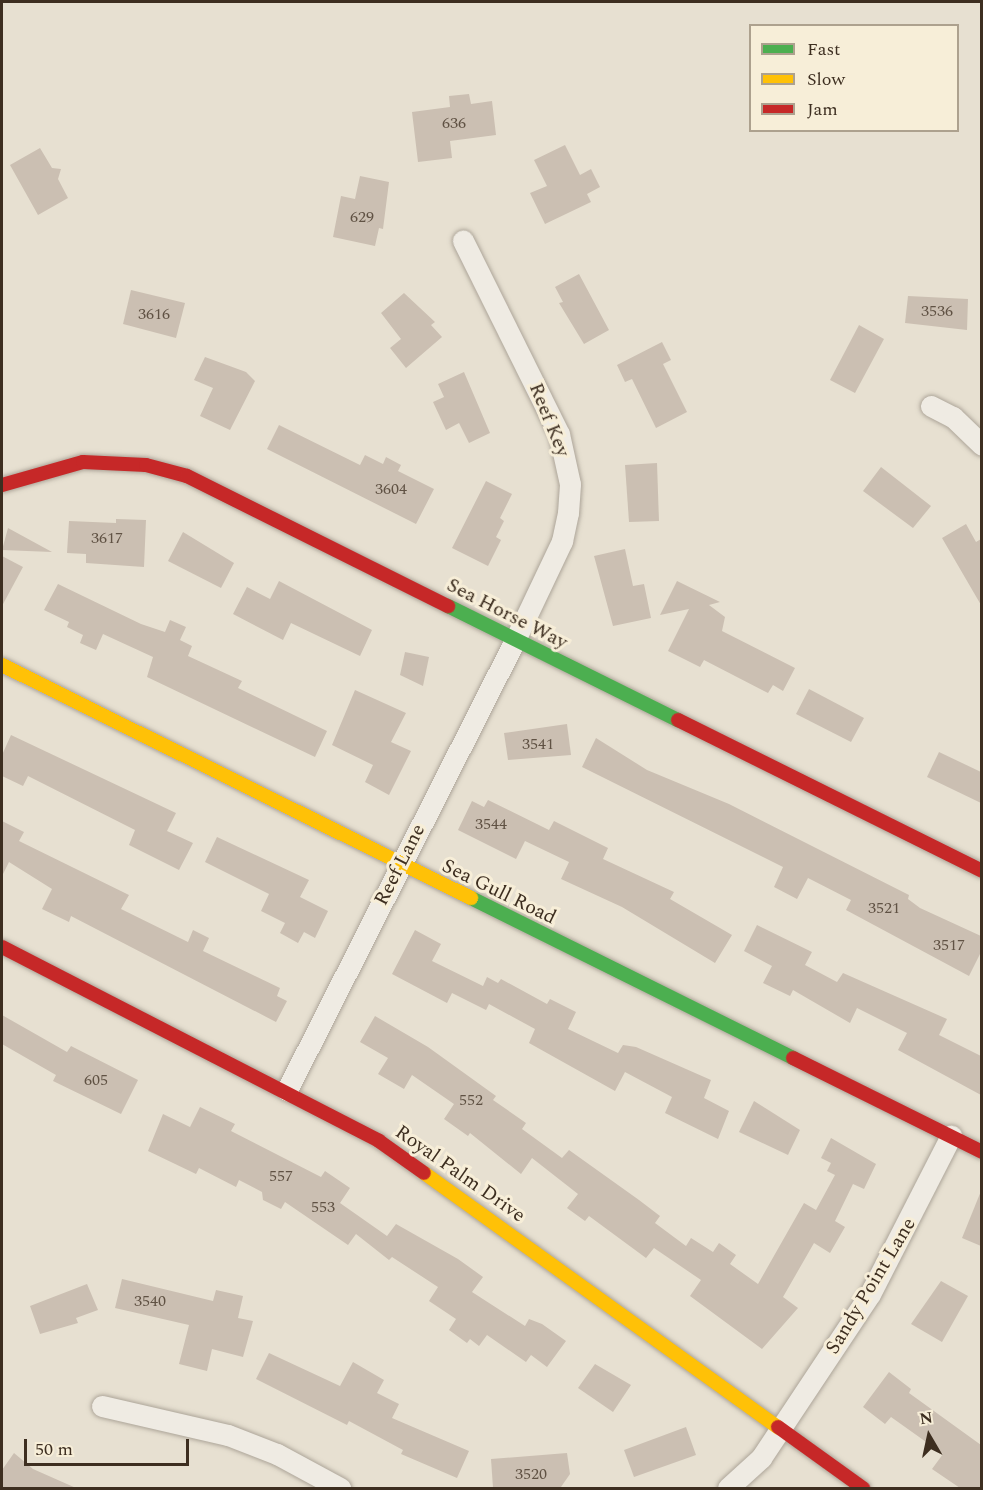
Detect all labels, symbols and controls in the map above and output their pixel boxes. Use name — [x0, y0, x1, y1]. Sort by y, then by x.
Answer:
legend — [749, 24, 959, 132]
text: Fast — [807, 36, 840, 63]
text: Slow — [807, 66, 845, 93]
text: Jam — [807, 96, 838, 123]
house number: 636 — [442, 113, 466, 133]
house number: 629 — [350, 207, 374, 227]
house number: 3536 — [921, 301, 953, 321]
house number: 3616 — [138, 304, 170, 324]
street label: Reef Key — [523, 379, 575, 461]
house number: 3604 — [375, 479, 407, 499]
house number: 3617 — [91, 528, 123, 548]
street label: Sea Horse Way — [443, 573, 571, 655]
house number: 3541 — [522, 734, 554, 754]
house number: 3544 — [475, 814, 507, 834]
street label: Reef Lane — [369, 820, 431, 910]
street label: Sea Gull Road — [438, 854, 560, 930]
house number: 3521 — [868, 898, 900, 918]
house number: 3517 — [933, 935, 965, 955]
house number: 605 — [84, 1070, 108, 1090]
house number: 552 — [459, 1090, 483, 1110]
street label: Royal Palm Drive — [390, 1120, 530, 1228]
house number: 557 — [269, 1166, 293, 1186]
house number: 553 — [311, 1197, 335, 1217]
street label: Sandy Point Lane — [821, 1213, 921, 1359]
house number: 3540 — [134, 1291, 166, 1311]
text: N — [918, 1405, 935, 1431]
north arrow — [899, 1406, 959, 1466]
scale bar — [27, 1427, 192, 1465]
text: 50 m — [35, 1436, 73, 1463]
house number: 3520 — [515, 1464, 547, 1484]

